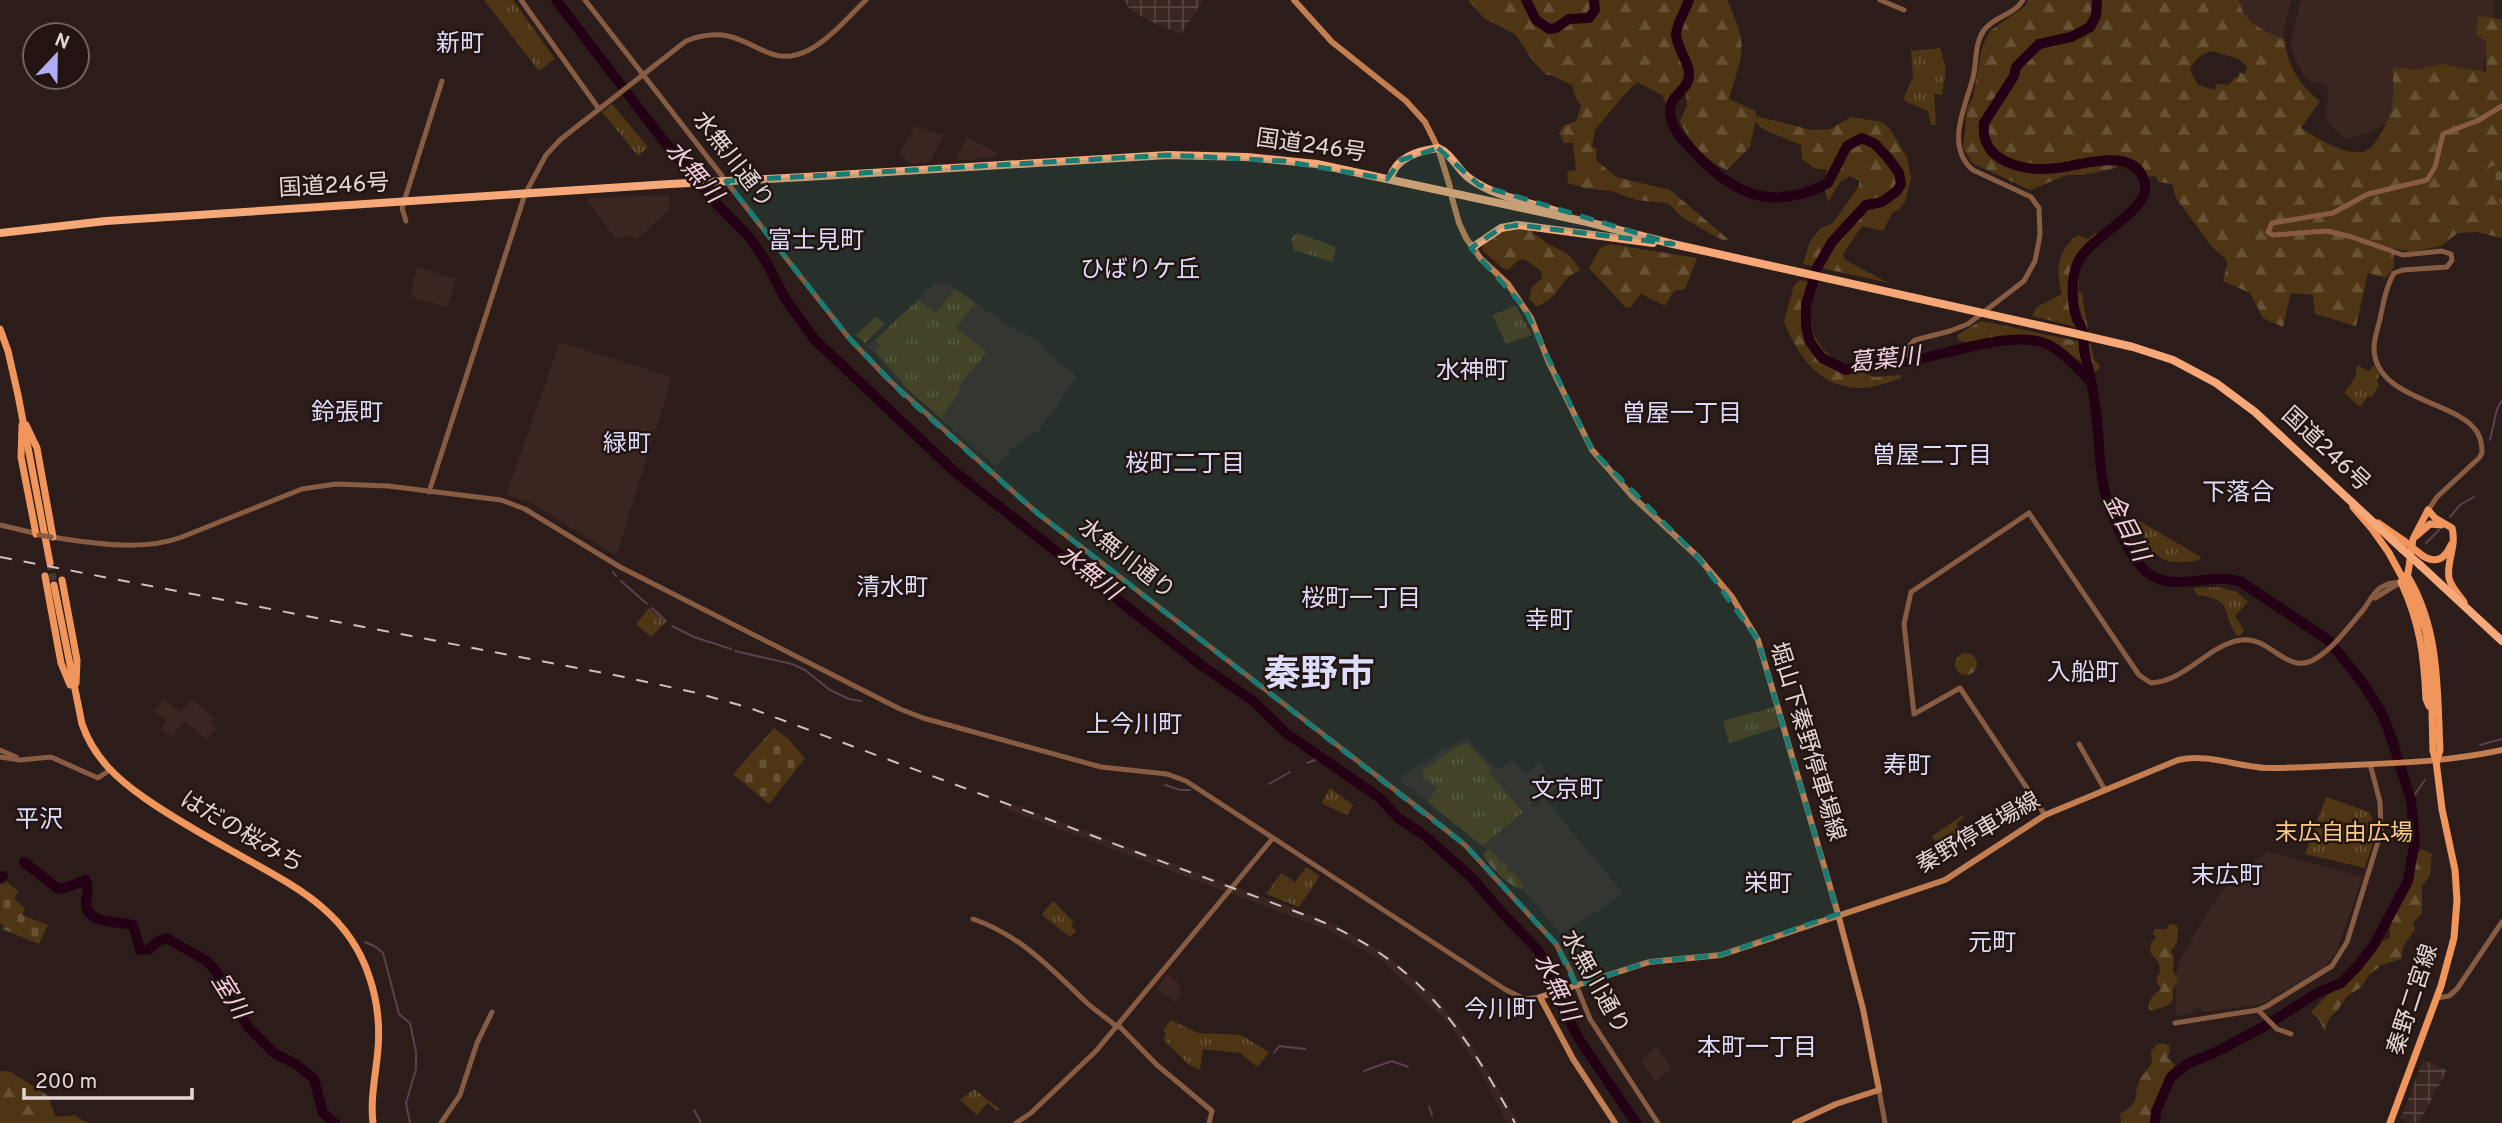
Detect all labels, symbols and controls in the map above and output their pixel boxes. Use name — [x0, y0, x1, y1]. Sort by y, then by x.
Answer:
north arrow — [21, 21, 91, 91]
text: N — [51, 28, 72, 56]
district label: 新町 — [436, 30, 484, 60]
street label: 水無川通り — [686, 107, 778, 215]
street label: 国道246号 — [1254, 125, 1368, 169]
water label: 水無川 — [659, 136, 727, 210]
street label: 国道246号 — [278, 170, 390, 204]
district label: 富士見町 — [768, 227, 864, 257]
district label: ひばりケ丘 — [1080, 256, 1200, 286]
water label: 葛葉川 — [1848, 342, 1925, 380]
district label: 水神町 — [1436, 357, 1508, 387]
district label: 鈴張町 — [311, 399, 383, 429]
district label: 曽屋一丁目 — [1622, 400, 1742, 430]
street label: 国道246号 — [2275, 402, 2375, 498]
district label: 緑町 — [603, 430, 651, 460]
district label: 曽屋二丁目 — [1872, 442, 1992, 472]
district label: 桜町二丁目 — [1125, 450, 1245, 480]
district label: 下落合 — [2202, 479, 2274, 509]
water label: 金目川 — [2095, 489, 2156, 570]
street label: 水無川通り — [1072, 514, 1180, 606]
water label: 水無川 — [1051, 540, 1125, 608]
district label: 清水町 — [856, 574, 928, 604]
district label: 桜町一丁目 — [1301, 585, 1421, 615]
district label: 幸町 — [1525, 607, 1573, 637]
street label: 堀山下秦野停車場線 — [1762, 639, 1850, 845]
district label: 秦野市 — [1264, 653, 1375, 700]
district label: 入船町 — [2047, 659, 2119, 689]
district label: 上今川町 — [1086, 711, 1182, 741]
district label: 寿町 — [1883, 752, 1931, 782]
district label: 文京町 — [1531, 776, 1603, 806]
street label: はだの桜みち — [174, 786, 308, 880]
street label: 秦野停車場線 — [1912, 787, 2046, 881]
district label: 平沢 — [15, 806, 63, 836]
park label: 末広自由広場 — [2275, 820, 2413, 849]
district label: 末広町 — [2191, 862, 2263, 892]
district label: 栄町 — [1744, 870, 1792, 900]
street label: 水無川通り — [1554, 926, 1634, 1040]
district label: 元町 — [1968, 929, 2016, 959]
street label: 秦野二宮線 — [2382, 941, 2446, 1059]
water label: 水無川 — [1526, 949, 1584, 1027]
water label: 室川 — [204, 969, 256, 1028]
district label: 今川町 — [1464, 996, 1536, 1026]
district label: 本町一丁目 — [1697, 1034, 1817, 1064]
scale bar — [24, 1056, 192, 1100]
text: 200 m — [35, 1069, 97, 1096]

